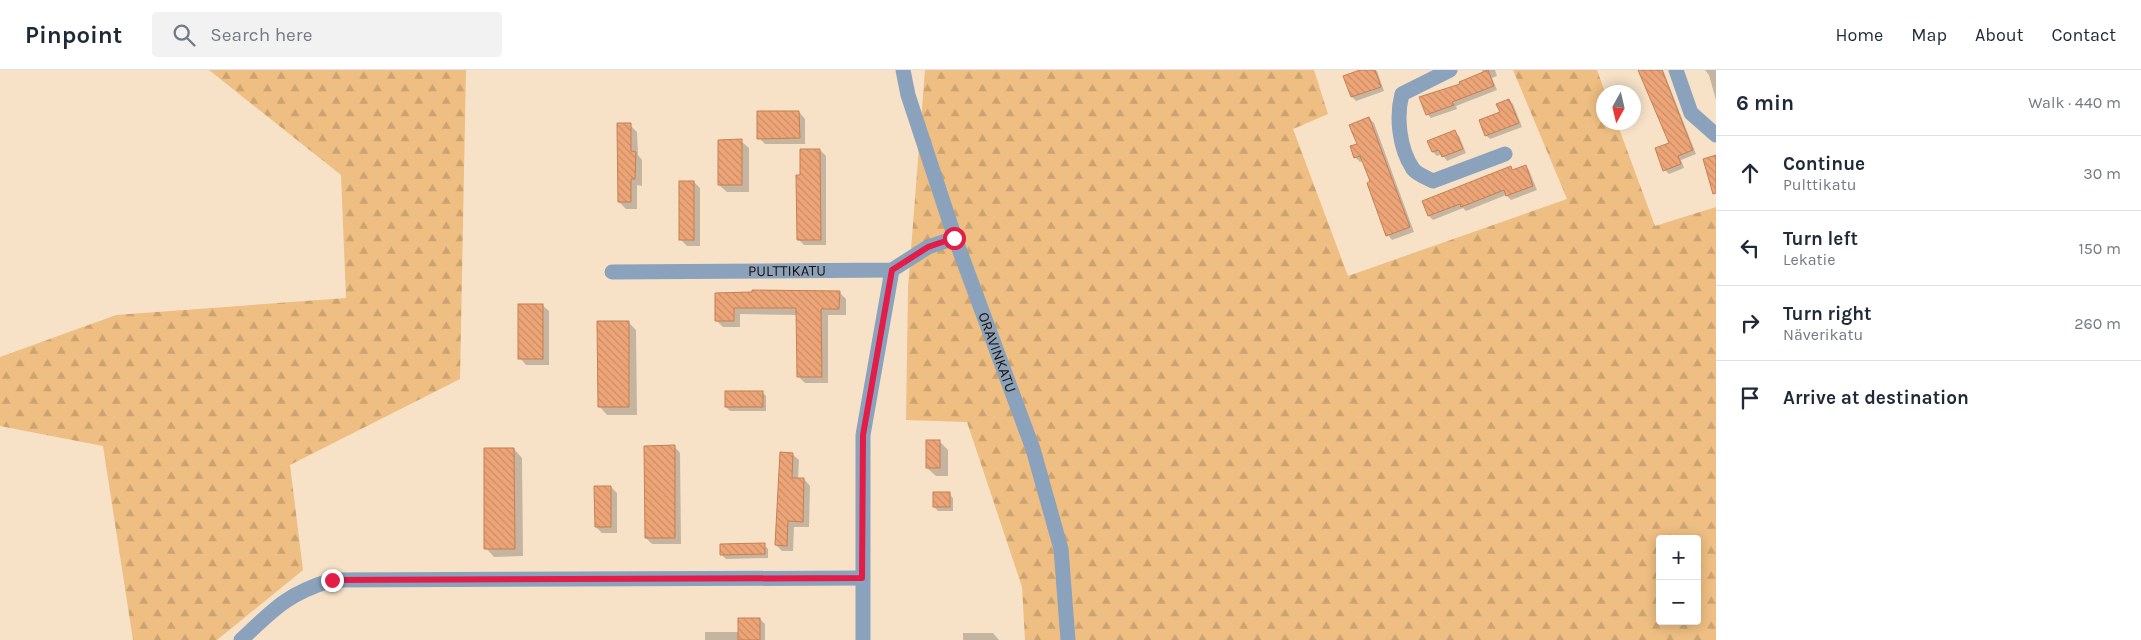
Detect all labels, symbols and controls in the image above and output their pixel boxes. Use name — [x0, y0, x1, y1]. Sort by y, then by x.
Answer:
search box — [152, 12, 502, 57]
text: Pinpoint — [25, 21, 122, 49]
icon: search — [170, 21, 198, 49]
text: Search here — [210, 24, 312, 46]
text: Home — [1835, 24, 1883, 46]
text: Map — [1911, 24, 1947, 46]
text: About — [1975, 24, 2024, 46]
text: Contact — [2052, 24, 2116, 46]
north arrow — [1596, 85, 1641, 130]
text: 6 min — [1736, 91, 1794, 115]
text: Walk · 440 m — [2028, 93, 2121, 112]
text: Continue — [1783, 153, 1865, 175]
icon: ahead — [1736, 159, 1764, 187]
text: 30 m — [2083, 164, 2121, 183]
text: Pulttikatu — [1783, 175, 1856, 194]
route start — [943, 227, 966, 250]
text: Turn left — [1783, 228, 1858, 250]
icon: left — [1736, 234, 1764, 262]
text: 150 m — [2078, 239, 2121, 258]
text: Lekatie — [1783, 250, 1836, 269]
street label: PULTTIKATU — [748, 261, 826, 280]
text: Turn right — [1783, 303, 1872, 325]
icon: right — [1736, 309, 1764, 337]
street label: ORAVINKATU — [974, 310, 1020, 395]
text: 260 m — [2074, 314, 2121, 333]
text: Näverikatu — [1783, 325, 1863, 344]
icon: arrive — [1736, 384, 1764, 412]
text: Arrive at destination — [1783, 387, 1969, 409]
map controls — [1656, 535, 1701, 625]
button: + — [1656, 535, 1701, 580]
route end — [321, 569, 344, 592]
button: − — [1656, 580, 1701, 625]

